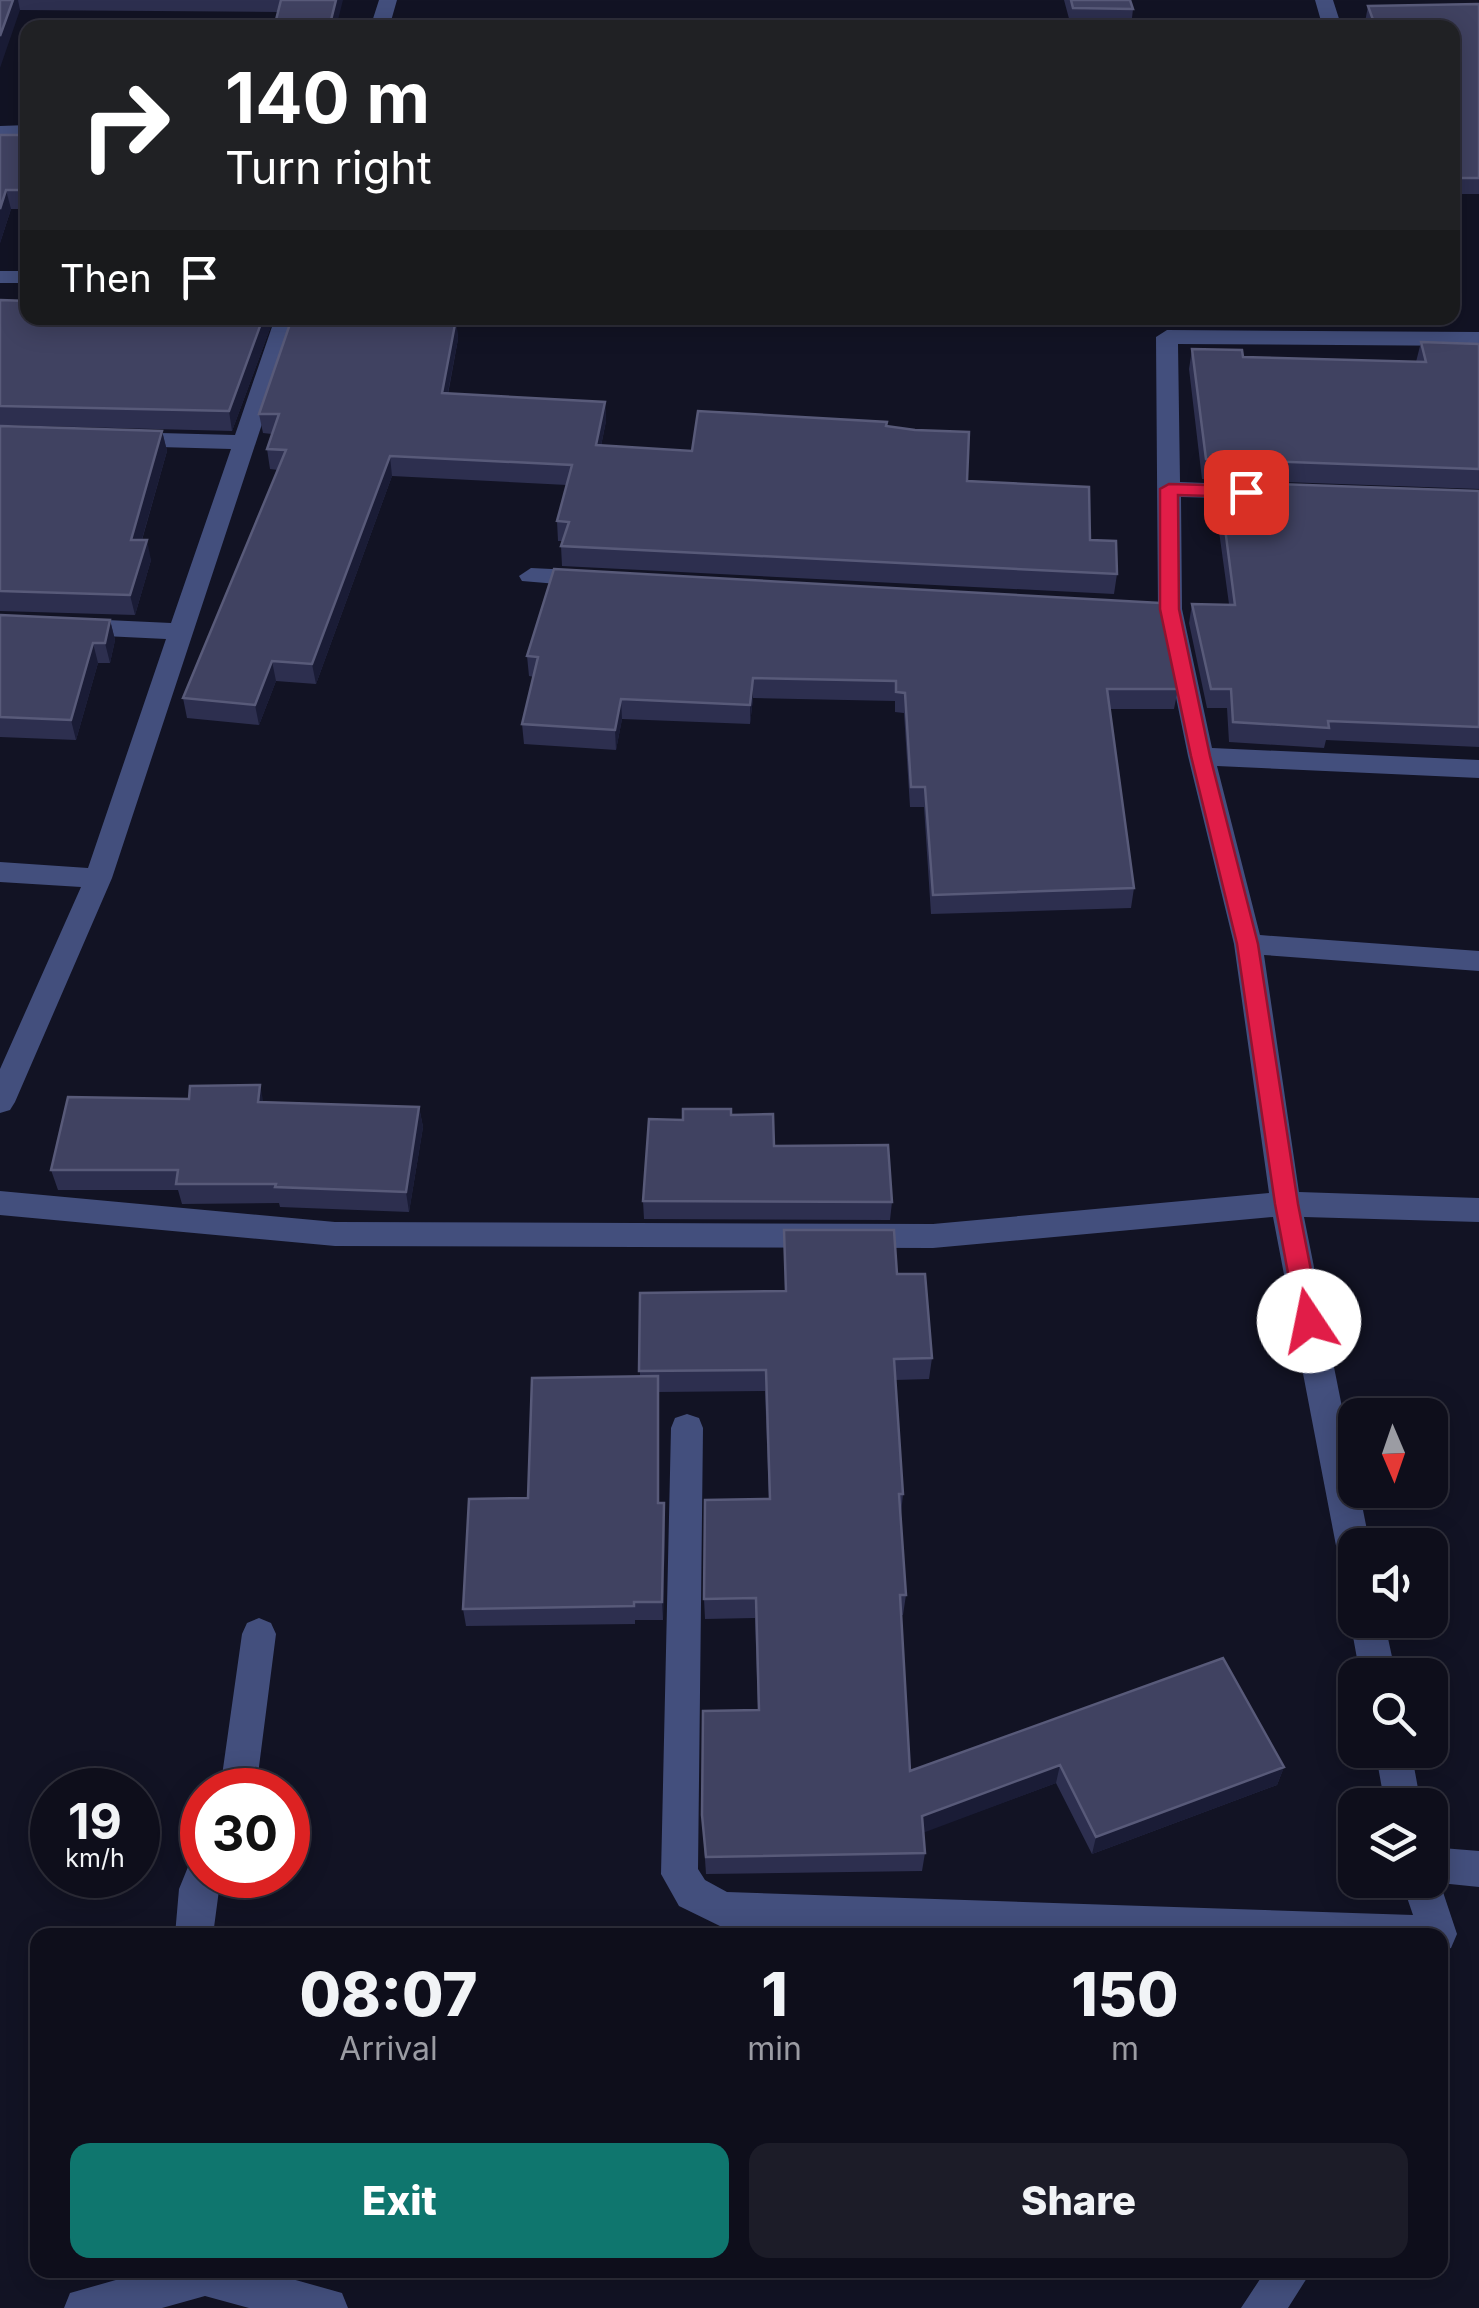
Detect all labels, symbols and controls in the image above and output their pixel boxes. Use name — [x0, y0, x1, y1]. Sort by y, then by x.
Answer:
text: 140 m — [225, 55, 430, 140]
icon: right — [60, 60, 190, 190]
text: Turn right — [225, 140, 432, 195]
icon: arrive — [172, 250, 227, 305]
text: Then — [60, 255, 152, 301]
pin — [1204, 450, 1289, 535]
icon: arrive — [1219, 465, 1274, 520]
position arrow — [1257, 1269, 1361, 1373]
north arrow — [1338, 1398, 1448, 1508]
map controls — [1338, 1398, 1448, 1898]
button: sound — [1338, 1528, 1448, 1638]
button: search — [1338, 1658, 1448, 1768]
speed limit sign: 30 — [180, 1768, 310, 1898]
button: layers — [1338, 1788, 1448, 1898]
text: 19 — [68, 1791, 122, 1851]
text: km/h — [65, 1843, 125, 1873]
text: 08:07 — [300, 1958, 478, 2030]
text: 1 — [761, 1958, 788, 2030]
text: 150 — [1071, 1958, 1178, 2030]
text: Arrival — [339, 2029, 438, 2068]
text: min — [747, 2029, 802, 2068]
text: m — [1111, 2029, 1139, 2068]
button: Exit — [70, 2143, 729, 2258]
button: Share — [749, 2143, 1408, 2258]

